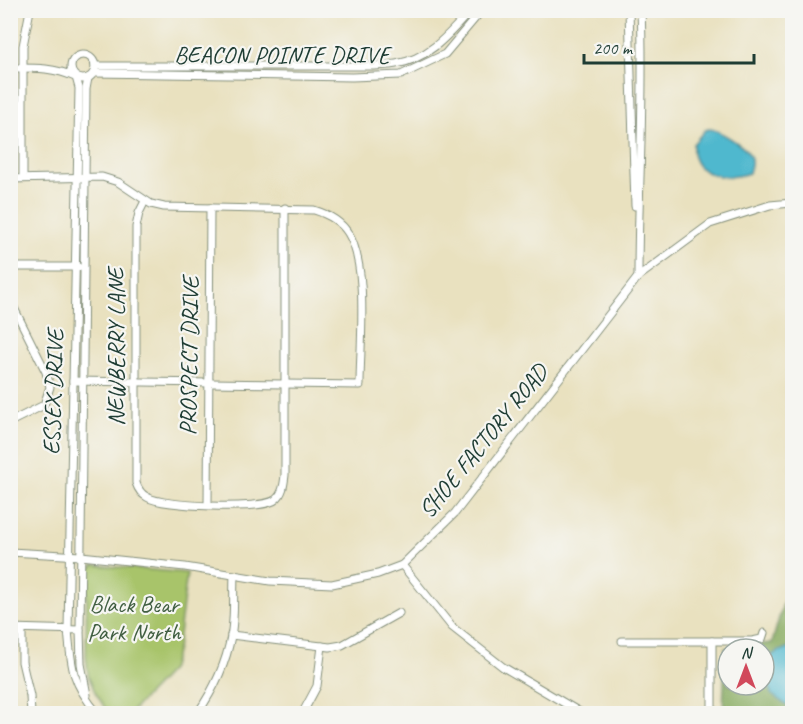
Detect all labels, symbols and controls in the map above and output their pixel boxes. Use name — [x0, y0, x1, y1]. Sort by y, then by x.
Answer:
scale bar — [584, 27, 754, 65]
text: 200 m — [593, 37, 634, 59]
street label: BEACON POINTE DRIVE — [174, 40, 393, 70]
street label: NEWBERRY LANE — [101, 265, 131, 426]
street label: PROSPECT DRIVE — [173, 273, 205, 436]
street label: ESSEX DRIVE — [36, 326, 70, 455]
street label: SHOE FACTORY ROAD — [412, 356, 555, 524]
park label: Black Bear Park North — [87, 589, 182, 647]
north arrow — [716, 637, 776, 697]
text: N — [741, 643, 754, 663]

